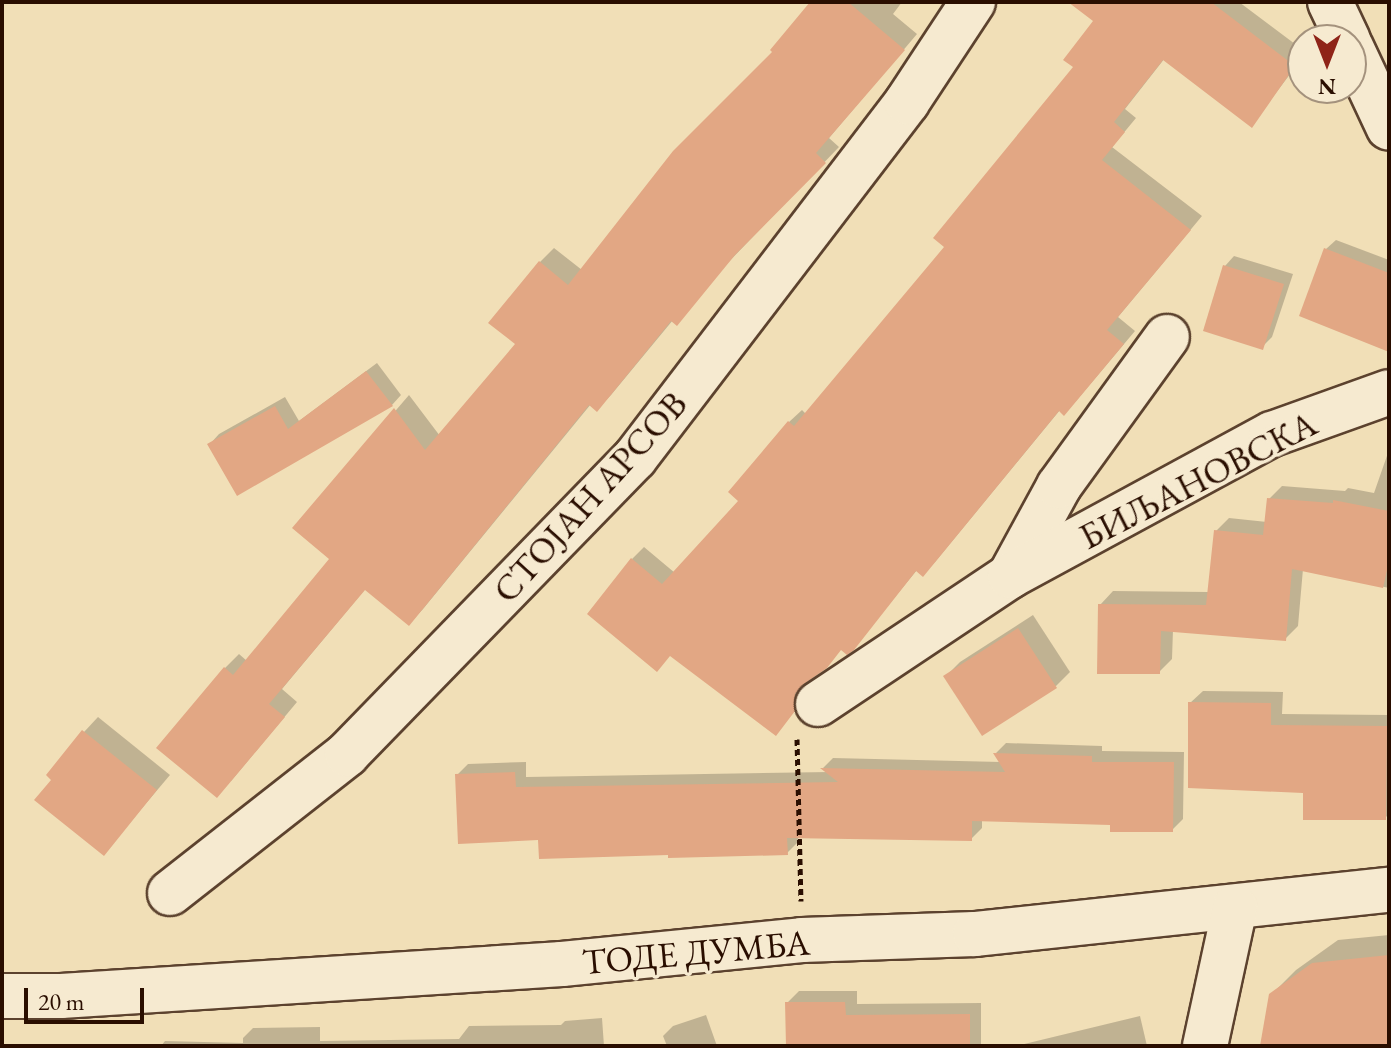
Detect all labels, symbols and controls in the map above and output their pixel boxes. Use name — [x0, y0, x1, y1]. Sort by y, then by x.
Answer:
north arrow — [1287, 24, 1367, 104]
text: N — [1318, 72, 1336, 101]
street label: СТОЈАН АРСОВ — [484, 383, 696, 611]
street label: БИЉАНОВСКА — [1072, 402, 1324, 558]
street label: ТОДЕ ДУМБА — [580, 921, 812, 983]
scale bar — [28, 972, 148, 1022]
text: 20 m — [38, 986, 85, 1017]

